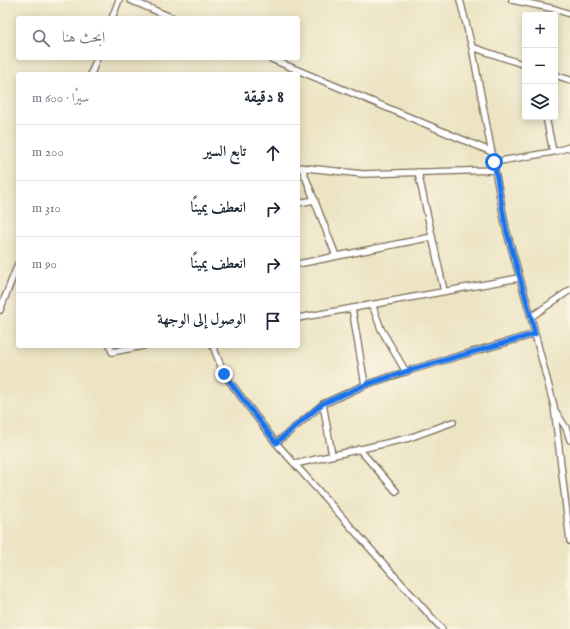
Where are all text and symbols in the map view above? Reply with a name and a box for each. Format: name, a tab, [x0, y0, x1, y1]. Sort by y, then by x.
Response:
map controls	[522, 12, 558, 120]
button: +	[522, 12, 558, 48]
search box	[16, 16, 300, 60]
icon: search	[30, 27, 52, 49]
text: ابحث هنا	[62, 28, 105, 47]
button: −	[522, 48, 558, 84]
button: layers	[522, 84, 558, 120]
text: 8 دقيقة	[244, 87, 284, 108]
text: سيرًا · 600 m	[32, 90, 89, 107]
text: تابع السير	[204, 142, 246, 161]
icon: ahead	[262, 142, 284, 164]
text: 200 m	[32, 144, 64, 161]
route start	[485, 153, 503, 171]
text: انعطف يمينًا	[190, 198, 246, 217]
icon: right	[262, 198, 284, 220]
text: 310 m	[32, 200, 61, 217]
text: انعطف يمينًا	[190, 254, 246, 273]
icon: right	[262, 254, 284, 276]
text: 90 m	[32, 256, 57, 273]
text: الوصول إلى الوجهة	[157, 310, 246, 329]
icon: arrive	[262, 310, 284, 332]
route end	[215, 365, 233, 383]

